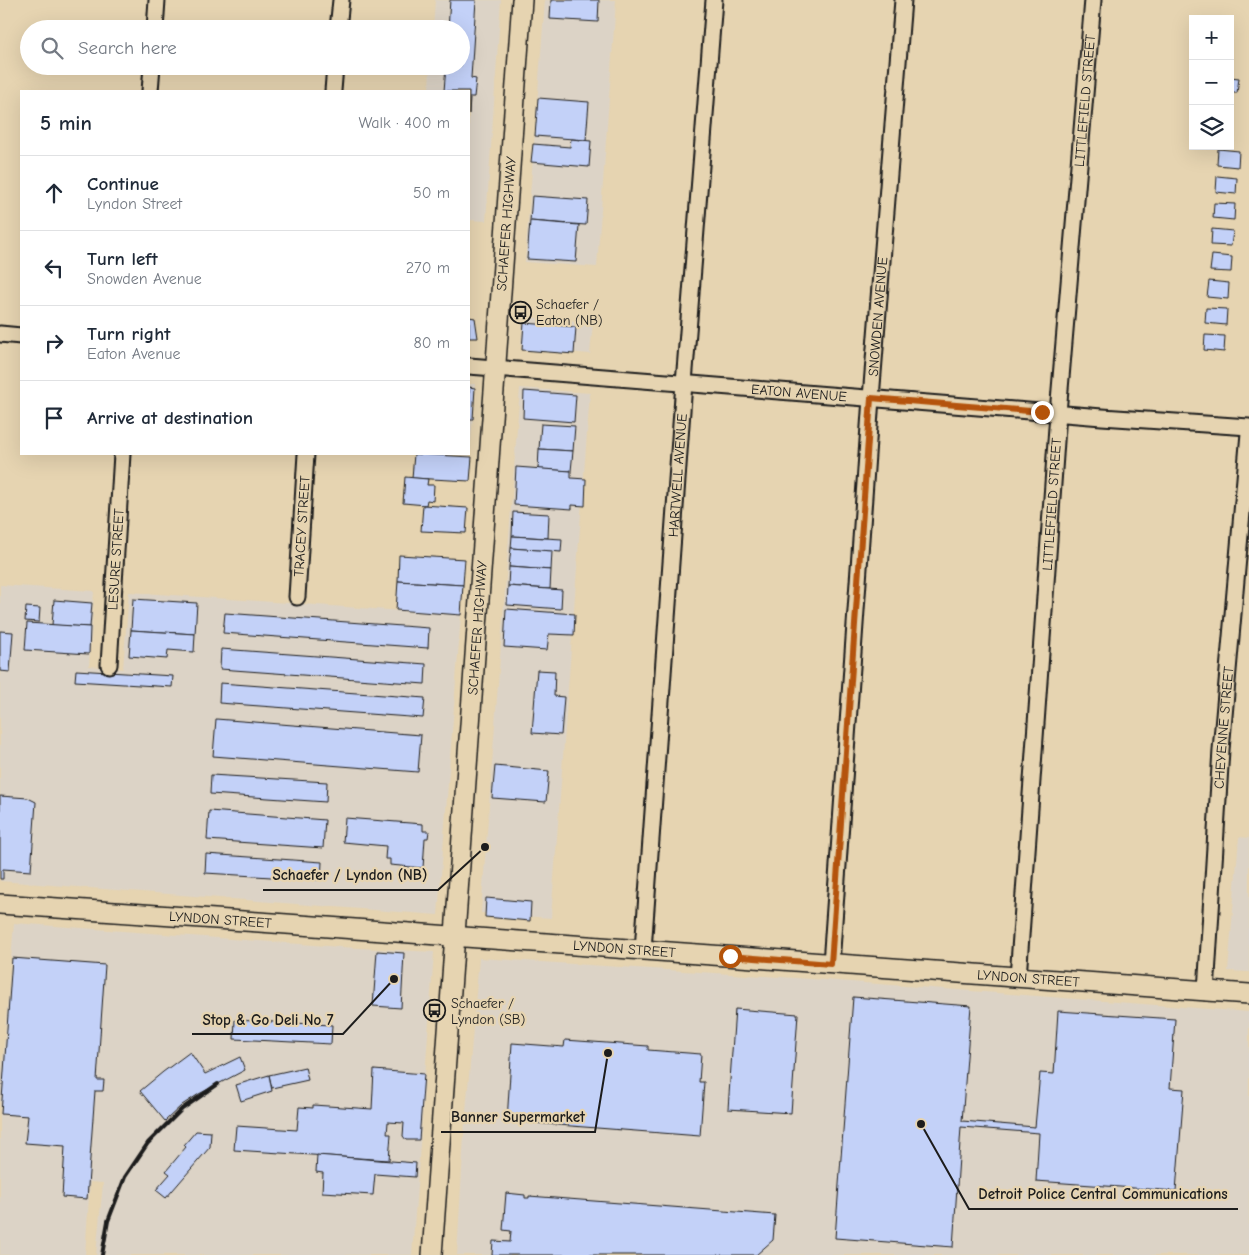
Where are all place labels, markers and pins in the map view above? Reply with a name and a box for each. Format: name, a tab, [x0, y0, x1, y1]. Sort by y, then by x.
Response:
place label: Schaefer / Eaton (NB)	[536, 296, 603, 329]
bus stop icon: Schaefer / Eaton (NB)	[508, 300, 532, 324]
callout: Schaefer / Lyndon (NB)	[263, 860, 438, 890]
place label: Schaefer / Lyndon (SB)	[451, 995, 525, 1028]
bus stop icon: Schaefer / Lyndon (SB)	[423, 999, 447, 1023]
callout: Stop & Go Deli No 7	[192, 1004, 343, 1034]
callout: Banner Supermarket	[441, 1102, 595, 1132]
callout: Detroit Police Central Communications	[969, 1179, 1238, 1209]

